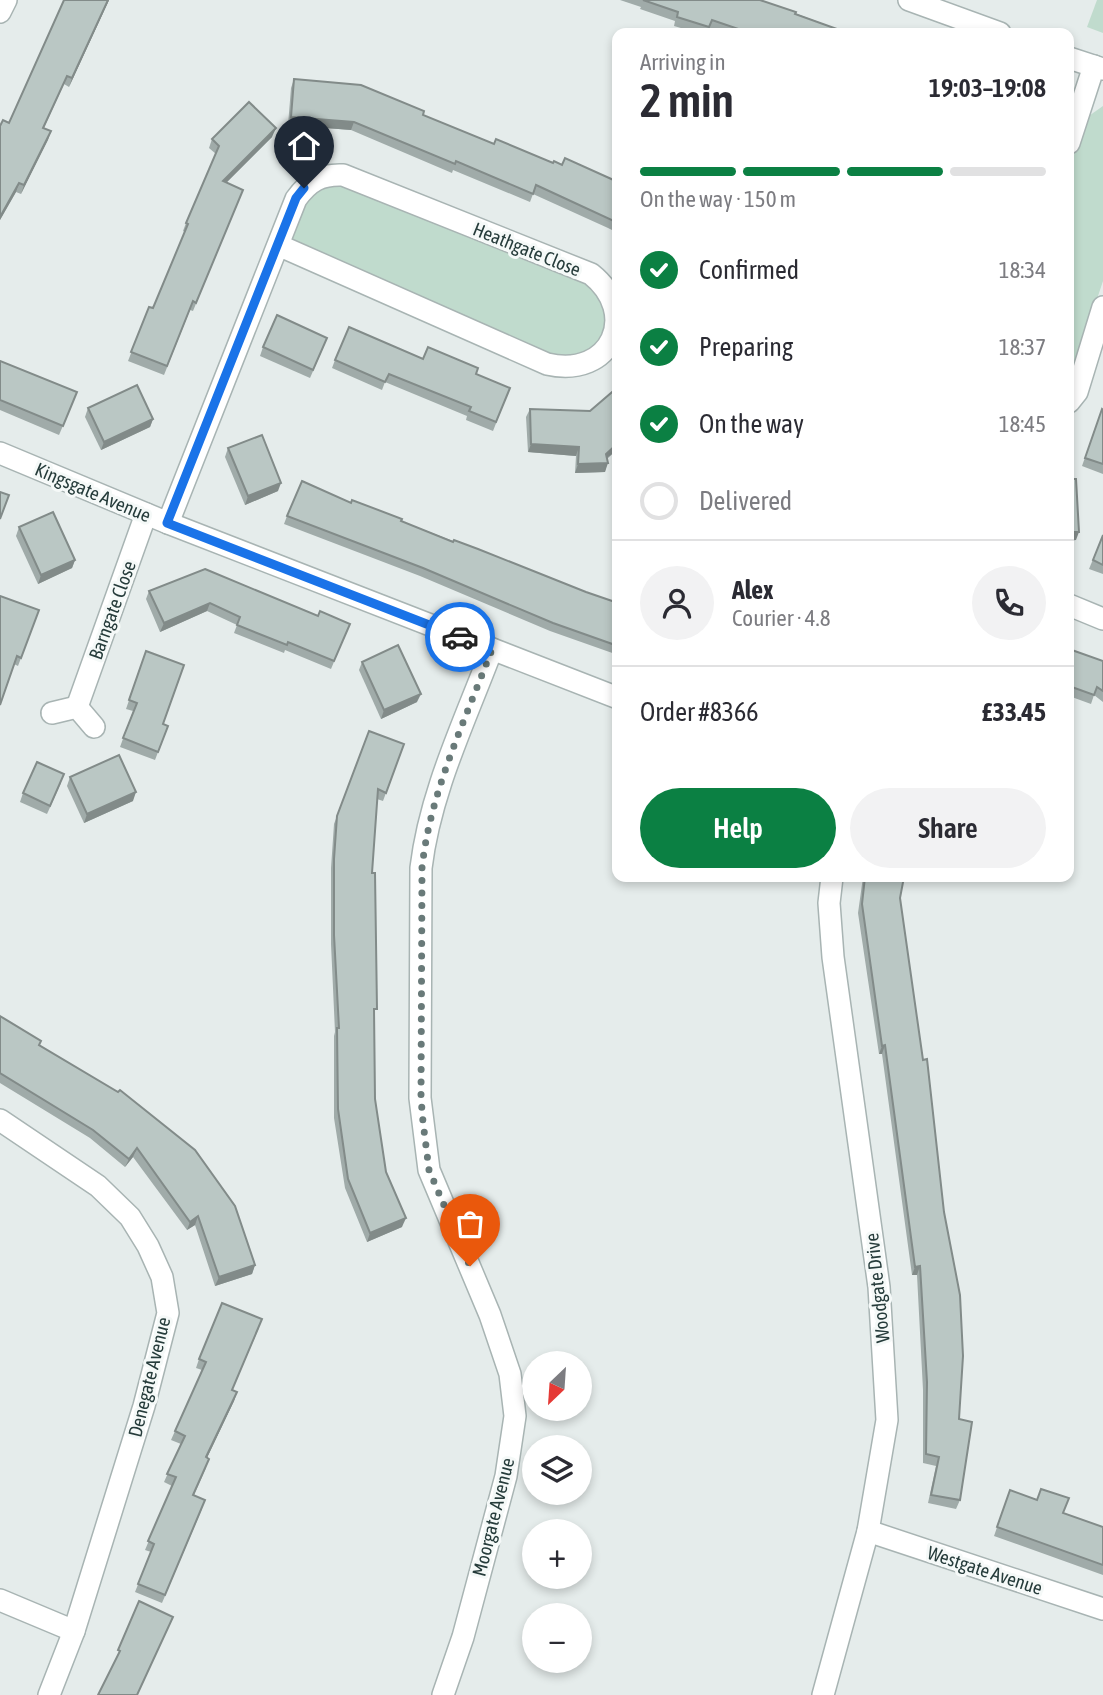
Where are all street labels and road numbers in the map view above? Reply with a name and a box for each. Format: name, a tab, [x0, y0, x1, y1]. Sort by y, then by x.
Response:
street label: Heathgate Close	[470, 217, 584, 281]
street label: Kingsgate Avenue	[32, 458, 154, 526]
street label: Barngate Close	[84, 558, 140, 662]
street label: Woodgate Drive	[860, 1232, 894, 1344]
street label: Denegate Avenue	[123, 1315, 175, 1439]
street label: Moorgate Avenue	[468, 1455, 518, 1579]
street label: Westgate Avenue	[925, 1541, 1045, 1599]

